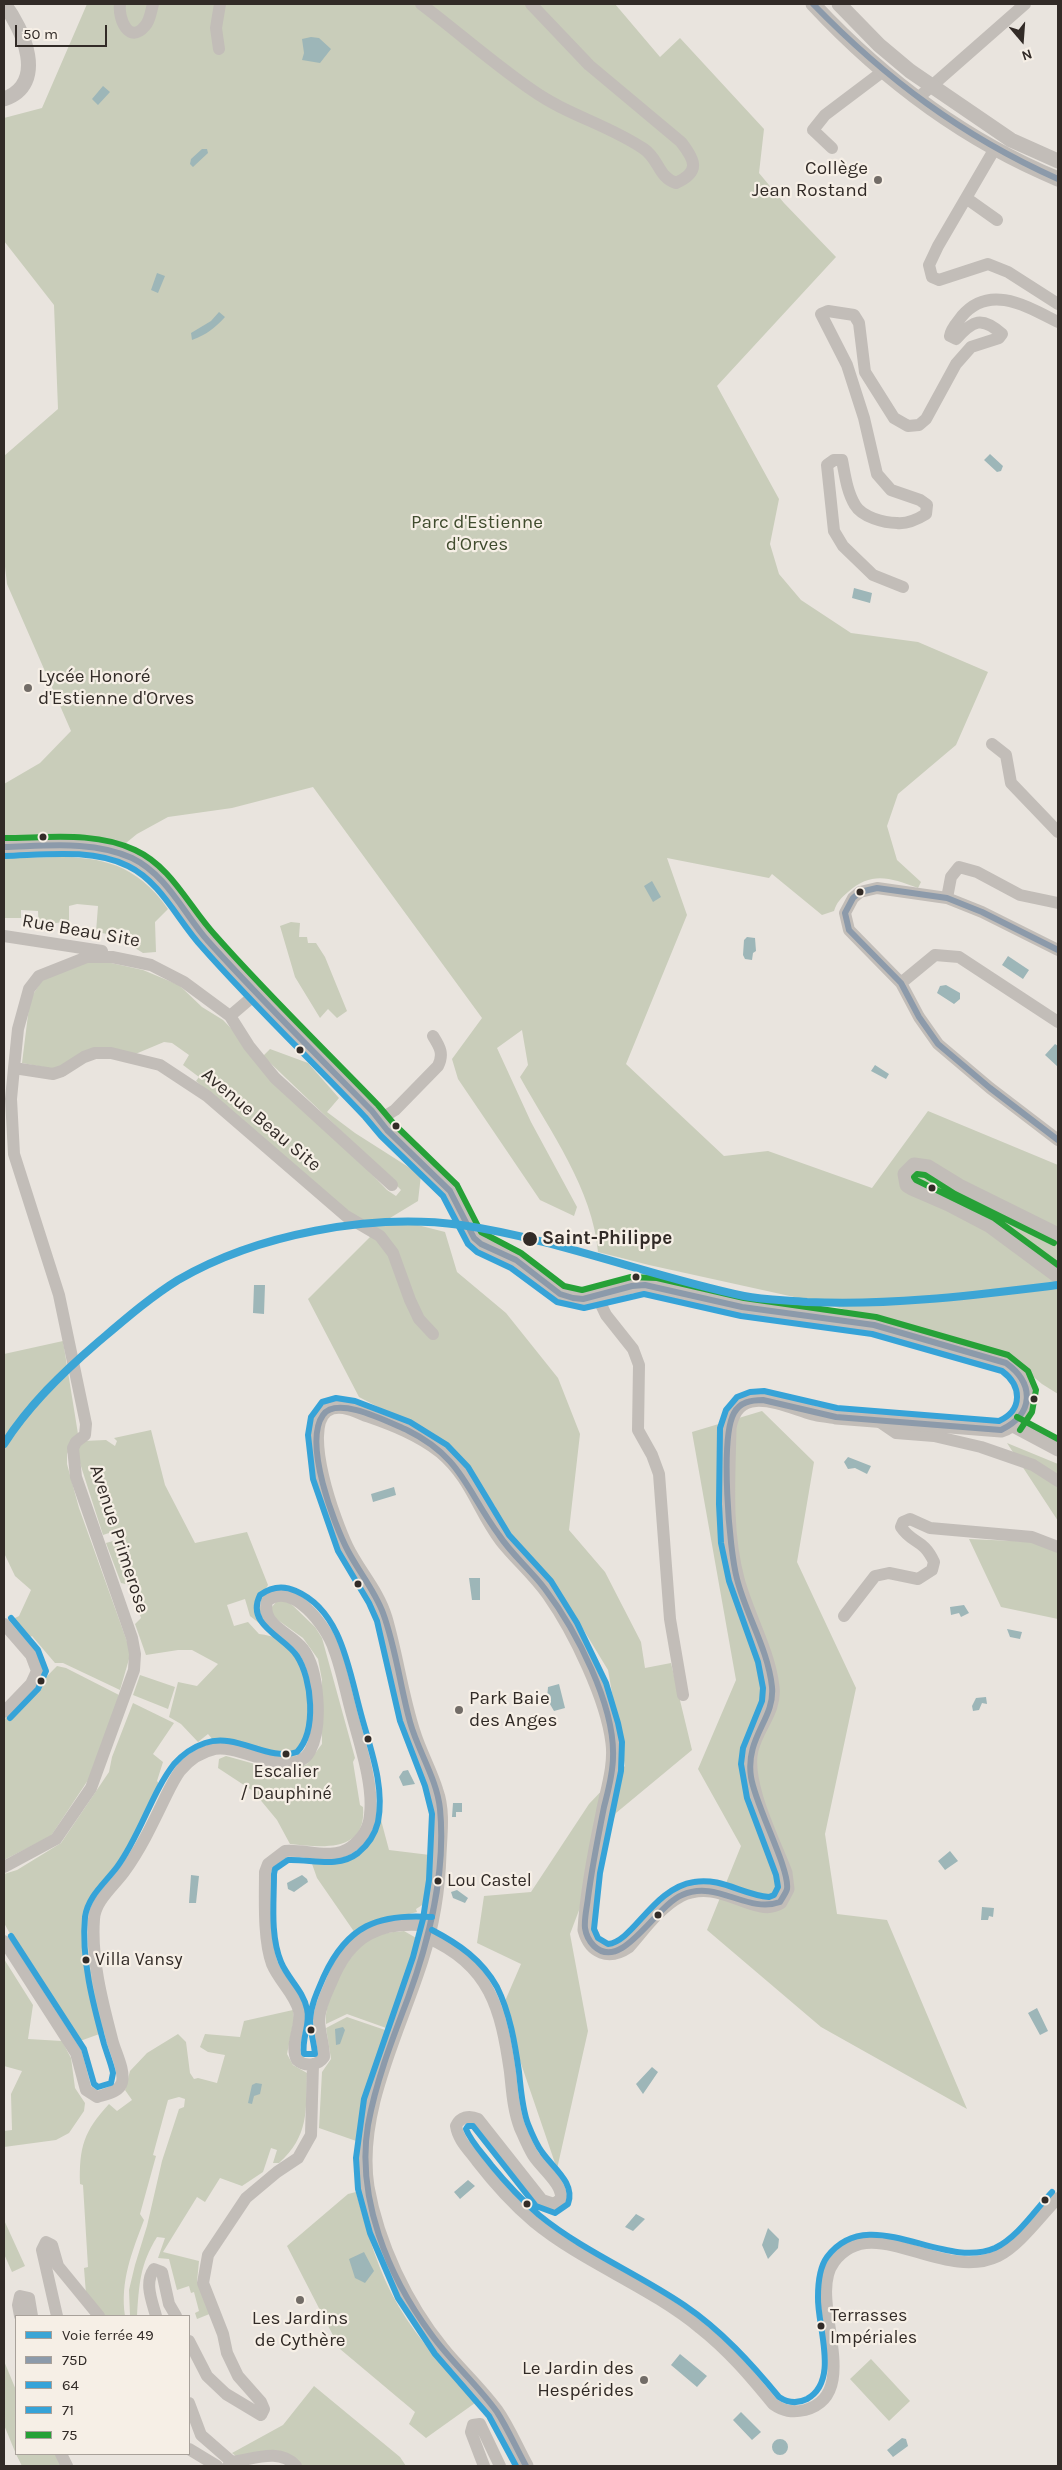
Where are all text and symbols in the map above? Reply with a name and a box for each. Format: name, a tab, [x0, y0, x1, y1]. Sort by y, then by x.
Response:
scale bar	[18, 15, 110, 47]
north arrow	[997, 15, 1047, 65]
text: 50 m	[23, 25, 58, 43]
text: N	[1019, 45, 1034, 64]
place label: Collège Jean Rostand	[752, 158, 868, 202]
marker: Collège Jean Rostand	[872, 174, 884, 186]
park label: Parc d'Estienne d'Orves	[411, 512, 543, 556]
place label: Lycée Honoré d'Estienne d'Orves	[38, 666, 195, 710]
marker: Lycée Honoré d'Estienne d'Orves	[22, 682, 34, 694]
unlabelled marker	[38, 832, 48, 842]
unlabelled marker	[855, 887, 865, 897]
street label: Rue Beau Site	[20, 909, 142, 953]
unlabelled marker	[295, 1045, 305, 1055]
street label: Avenue Beau Site	[197, 1063, 325, 1177]
unlabelled marker	[391, 1121, 401, 1131]
unlabelled marker	[927, 1183, 937, 1193]
place label: Saint-Philippe	[542, 1228, 672, 1250]
marker: Saint-Philippe	[521, 1230, 539, 1248]
unlabelled marker	[631, 1272, 641, 1282]
unlabelled marker	[1029, 1394, 1039, 1404]
street label: Avenue Primerose	[84, 1462, 154, 1616]
unlabelled marker	[353, 1579, 363, 1589]
unlabelled marker	[36, 1676, 46, 1686]
place label: Park Baie des Anges	[469, 1688, 557, 1732]
marker: Park Baie des Anges	[453, 1704, 465, 1716]
unlabelled marker	[363, 1734, 373, 1744]
marker: Escalier / Dauphiné	[281, 1749, 291, 1759]
place label: Escalier / Dauphiné	[240, 1761, 332, 1804]
place label: Lou Castel	[447, 1870, 532, 1892]
marker: Lou Castel	[433, 1876, 443, 1886]
unlabelled marker	[653, 1910, 663, 1920]
place label: Villa Vansy	[95, 1949, 183, 1971]
marker: Villa Vansy	[81, 1955, 91, 1965]
unlabelled marker	[306, 2025, 316, 2035]
unlabelled marker	[1040, 2195, 1050, 2205]
unlabelled marker	[522, 2199, 532, 2209]
marker: Les Jardins de Cythère	[294, 2294, 306, 2306]
place label: Terrasses Impériales	[830, 2305, 917, 2348]
place label: Les Jardins de Cythère	[252, 2308, 348, 2352]
legend	[15, 2315, 190, 2455]
marker: Terrasses Impériales	[816, 2321, 826, 2331]
text: Voie ferrée 49	[62, 2326, 154, 2344]
text: 75D	[62, 2351, 87, 2369]
place label: Le Jardin des Hespérides	[522, 2358, 634, 2402]
marker: Le Jardin des Hespérides	[638, 2374, 650, 2386]
text: 64	[62, 2376, 79, 2394]
text: 71	[62, 2401, 74, 2419]
text: 75	[62, 2426, 78, 2444]

